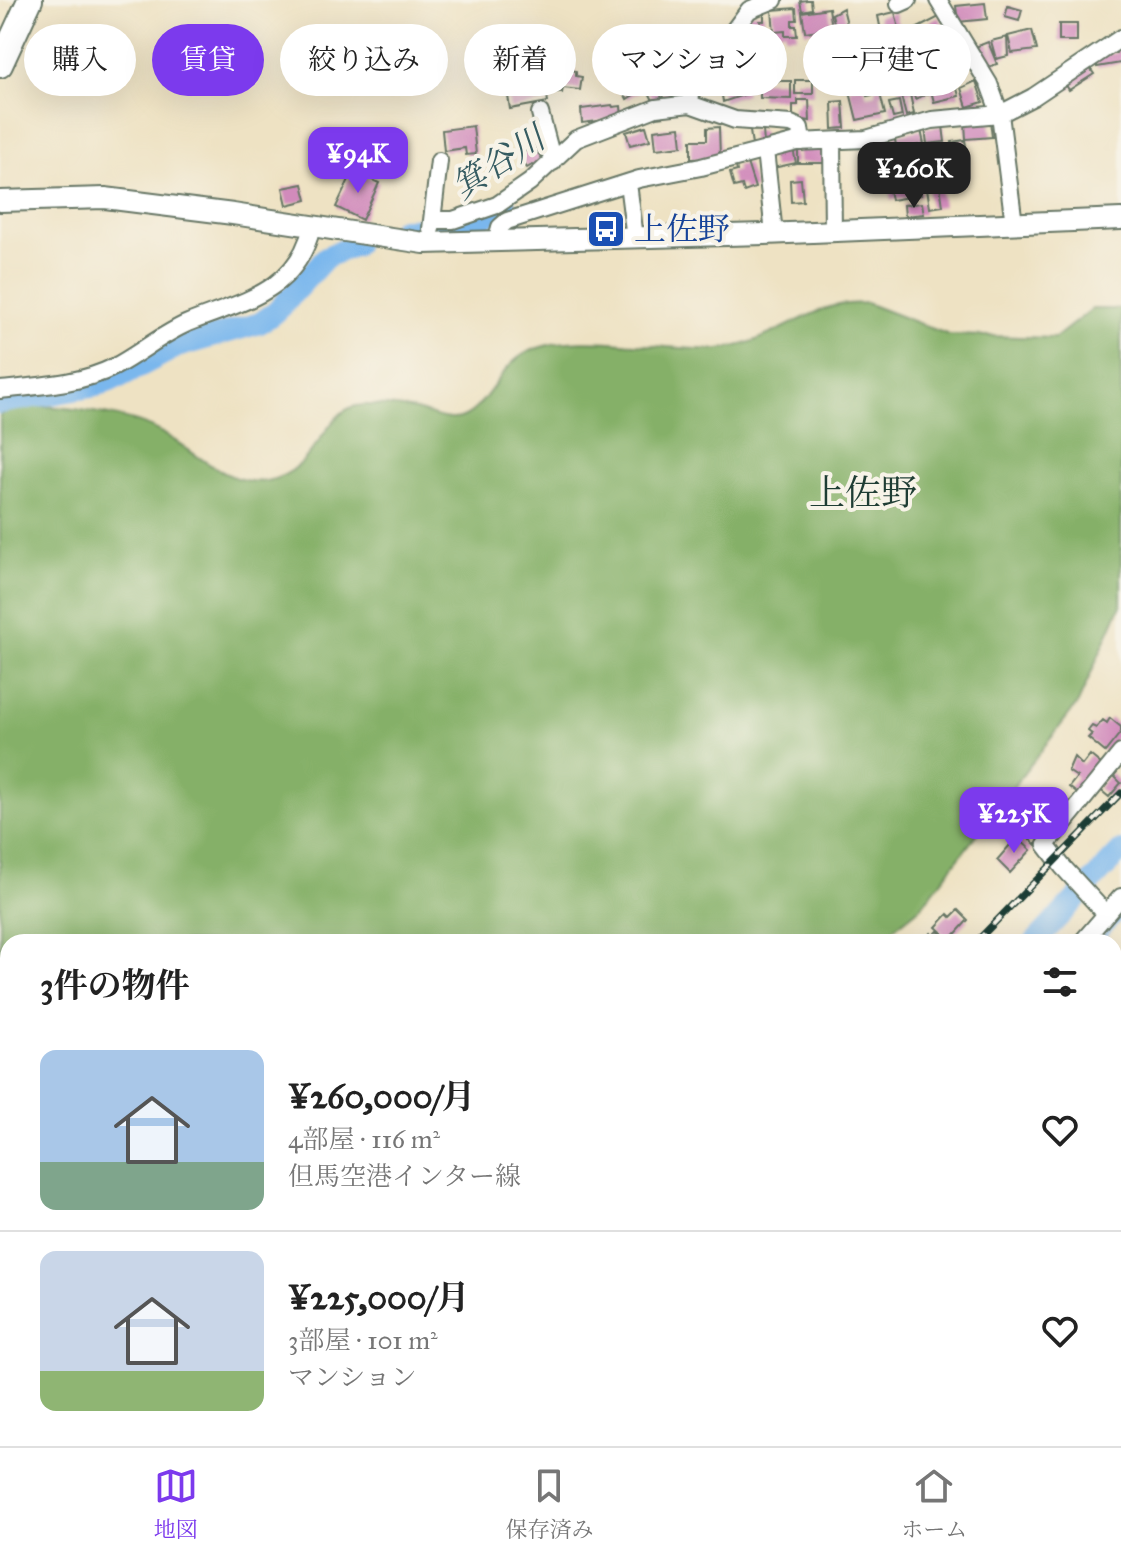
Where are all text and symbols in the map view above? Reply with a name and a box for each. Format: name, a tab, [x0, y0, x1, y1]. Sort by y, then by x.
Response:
chip: 購入	[24, 24, 136, 96]
chip: 賃貸	[152, 24, 264, 96]
chip: 絞り込み	[280, 24, 448, 96]
chip: 新着	[464, 24, 576, 96]
chip: マンション	[592, 24, 787, 96]
chip: 一戸建て	[803, 24, 971, 96]
water label: 箕谷川	[444, 115, 556, 207]
pin: ¥94K	[311, 127, 405, 195]
text: ¥94K	[326, 137, 390, 169]
pin: ¥260K	[858, 142, 970, 210]
text: ¥260K	[876, 152, 952, 184]
bus stop icon: 上佐野	[585, 208, 627, 250]
place label: 上佐野	[634, 210, 730, 249]
district label: 上佐野	[809, 471, 917, 515]
pin: ¥225K	[958, 787, 1070, 855]
text: ¥225K	[978, 797, 1050, 829]
icon: filters	[1038, 960, 1082, 1004]
text: 3件の物件	[40, 965, 190, 1006]
text: ¥260,000/月	[288, 1076, 476, 1117]
icon: home	[104, 1082, 200, 1178]
icon: heart	[1038, 1108, 1082, 1152]
text: 4部屋 · 116 m²	[288, 1123, 440, 1155]
text: 但馬空港インター線	[288, 1160, 521, 1192]
text: ¥225,000/月	[288, 1277, 470, 1318]
icon: home	[104, 1283, 200, 1379]
icon: heart	[1038, 1309, 1082, 1353]
text: 3部屋 · 101 m²	[288, 1324, 438, 1356]
text: マンション	[288, 1361, 417, 1393]
tab: 地図	[154, 1464, 198, 1543]
tab: 保存済み	[505, 1464, 593, 1543]
tab: ホーム	[901, 1464, 967, 1543]

